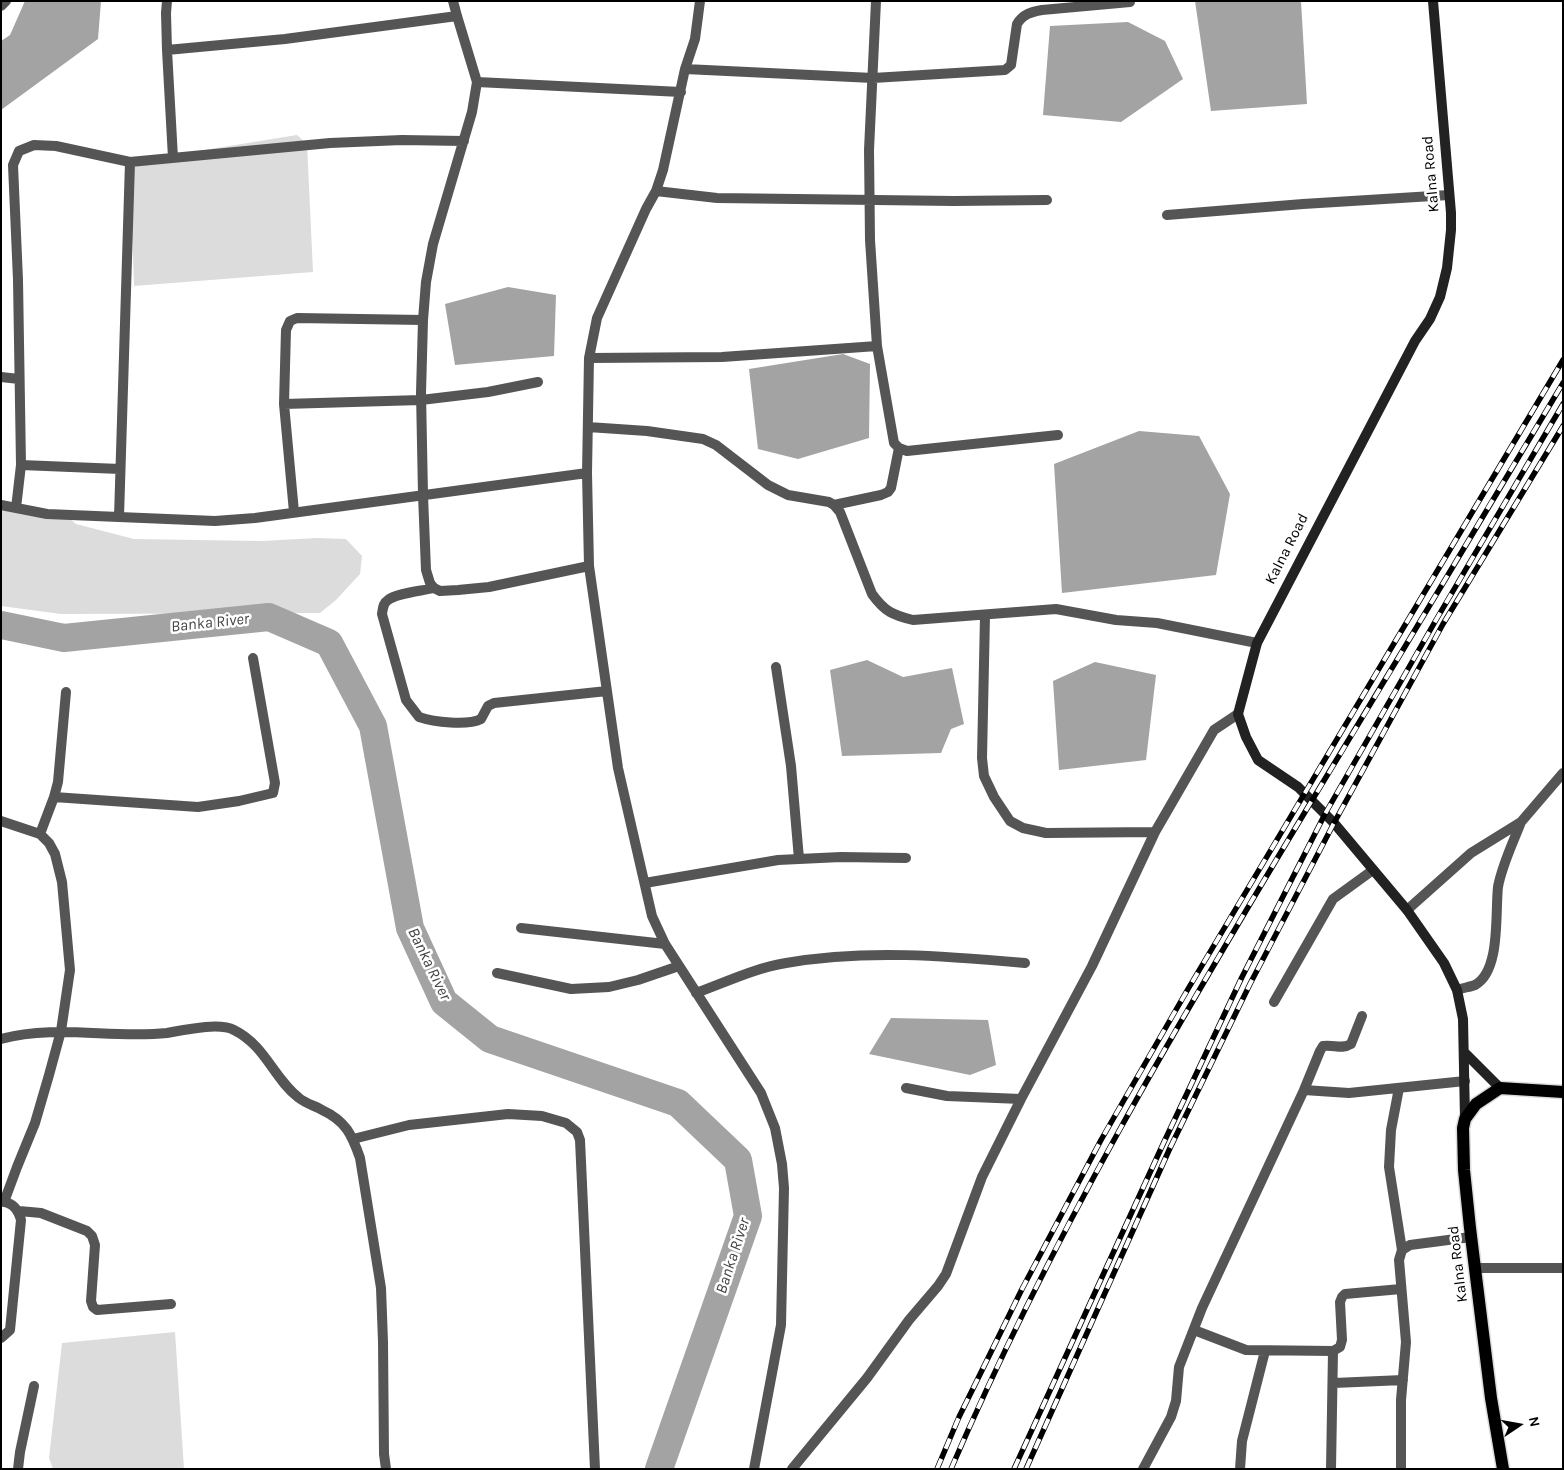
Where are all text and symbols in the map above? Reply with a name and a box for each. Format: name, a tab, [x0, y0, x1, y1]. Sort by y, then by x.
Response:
street label: Kalna Road	[1419, 135, 1443, 213]
street label: Kalna Road	[1262, 511, 1312, 587]
water label: Banka River	[170, 609, 250, 637]
water label: Banka River	[403, 924, 455, 1004]
water label: Banka River	[712, 1216, 754, 1296]
street label: Kalna Road	[1444, 1225, 1472, 1303]
north arrow	[1494, 1400, 1544, 1450]
text: N	[1525, 1415, 1544, 1428]

